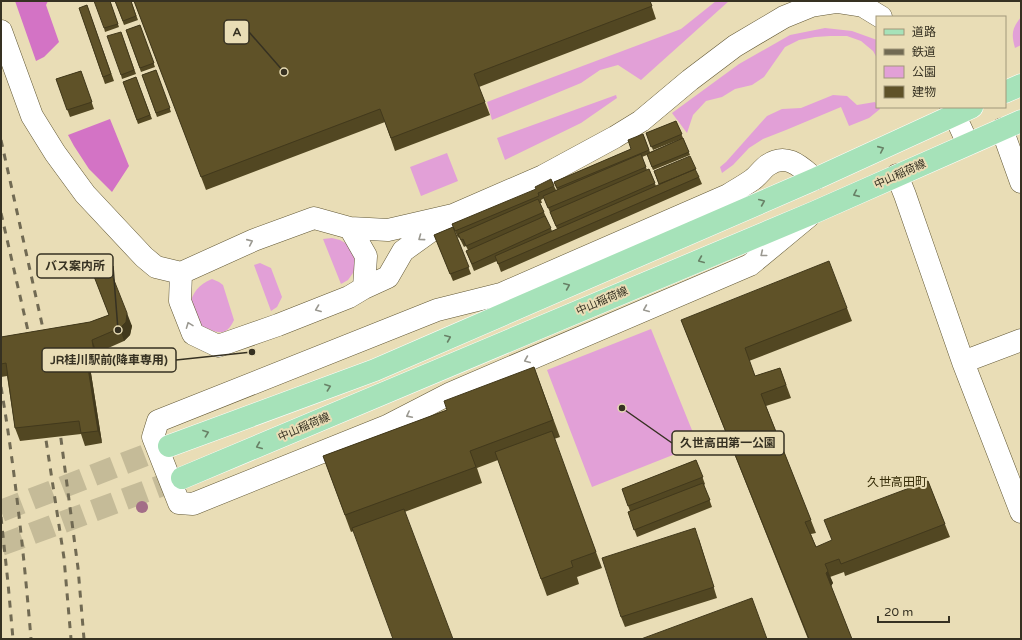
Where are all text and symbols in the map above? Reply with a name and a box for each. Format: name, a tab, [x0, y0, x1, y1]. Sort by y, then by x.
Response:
legend	[876, 16, 1006, 108]
callout: A	[224, 20, 249, 44]
text: A	[233, 25, 242, 39]
text: 道路	[912, 25, 936, 39]
text: 鉄道	[912, 45, 936, 59]
text: 公園	[912, 65, 936, 79]
text: 建物	[912, 85, 936, 99]
one-way arrow	[876, 146, 884, 154]
street label: 中山稲荷線	[872, 157, 928, 191]
one-way arrow	[852, 189, 860, 197]
one-way arrow	[758, 198, 765, 206]
one-way arrow	[418, 233, 425, 240]
one-way arrow	[246, 238, 253, 246]
one-way arrow	[761, 249, 768, 256]
callout: バス案内所	[37, 254, 113, 278]
one-way arrow	[698, 255, 706, 263]
text: バス案内所	[45, 259, 105, 273]
one-way arrow	[563, 283, 570, 291]
street label: 中山稲荷線	[574, 284, 630, 318]
one-way arrow	[643, 304, 651, 312]
one-way arrow	[315, 305, 322, 313]
one-way arrow	[186, 322, 194, 329]
one-way arrow	[443, 335, 451, 343]
callout: JR桂川駅前(降車専用)	[42, 348, 176, 372]
text: JR桂川駅前(降車専用)	[49, 353, 168, 367]
one-way arrow	[523, 355, 531, 363]
one-way arrow	[324, 384, 331, 392]
street label: 中山稲荷線	[276, 410, 332, 444]
one-way arrow	[406, 410, 413, 417]
one-way arrow	[202, 429, 209, 437]
callout: 久世高田第一公園	[672, 431, 784, 455]
text: 久世高田第一公園	[680, 436, 776, 450]
one-way arrow	[255, 441, 263, 449]
district label: 久世高田町	[867, 475, 927, 489]
scale bar	[878, 598, 949, 624]
text: 20 m	[884, 605, 913, 619]

